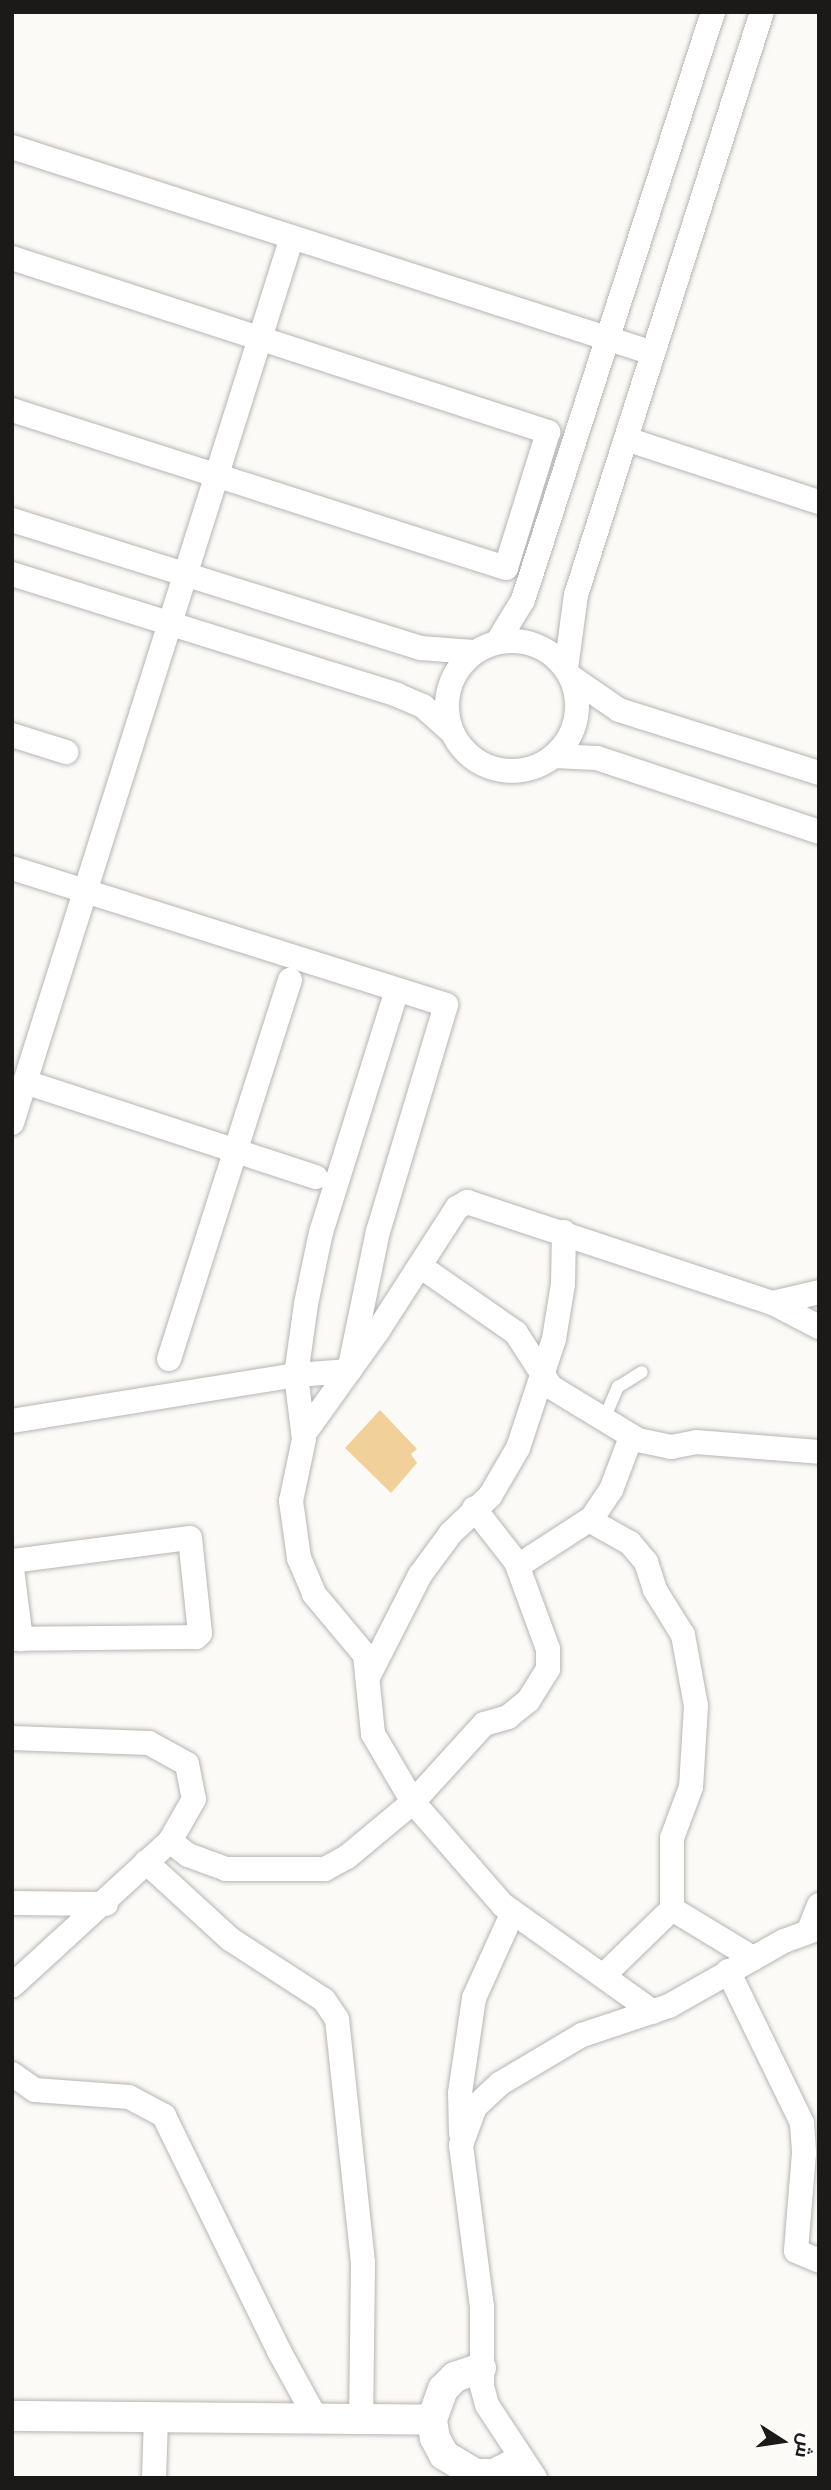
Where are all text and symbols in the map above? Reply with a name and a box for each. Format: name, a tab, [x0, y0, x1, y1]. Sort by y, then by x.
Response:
north arrow	[747, 2406, 817, 2476]
text: ش	[786, 2431, 820, 2460]

